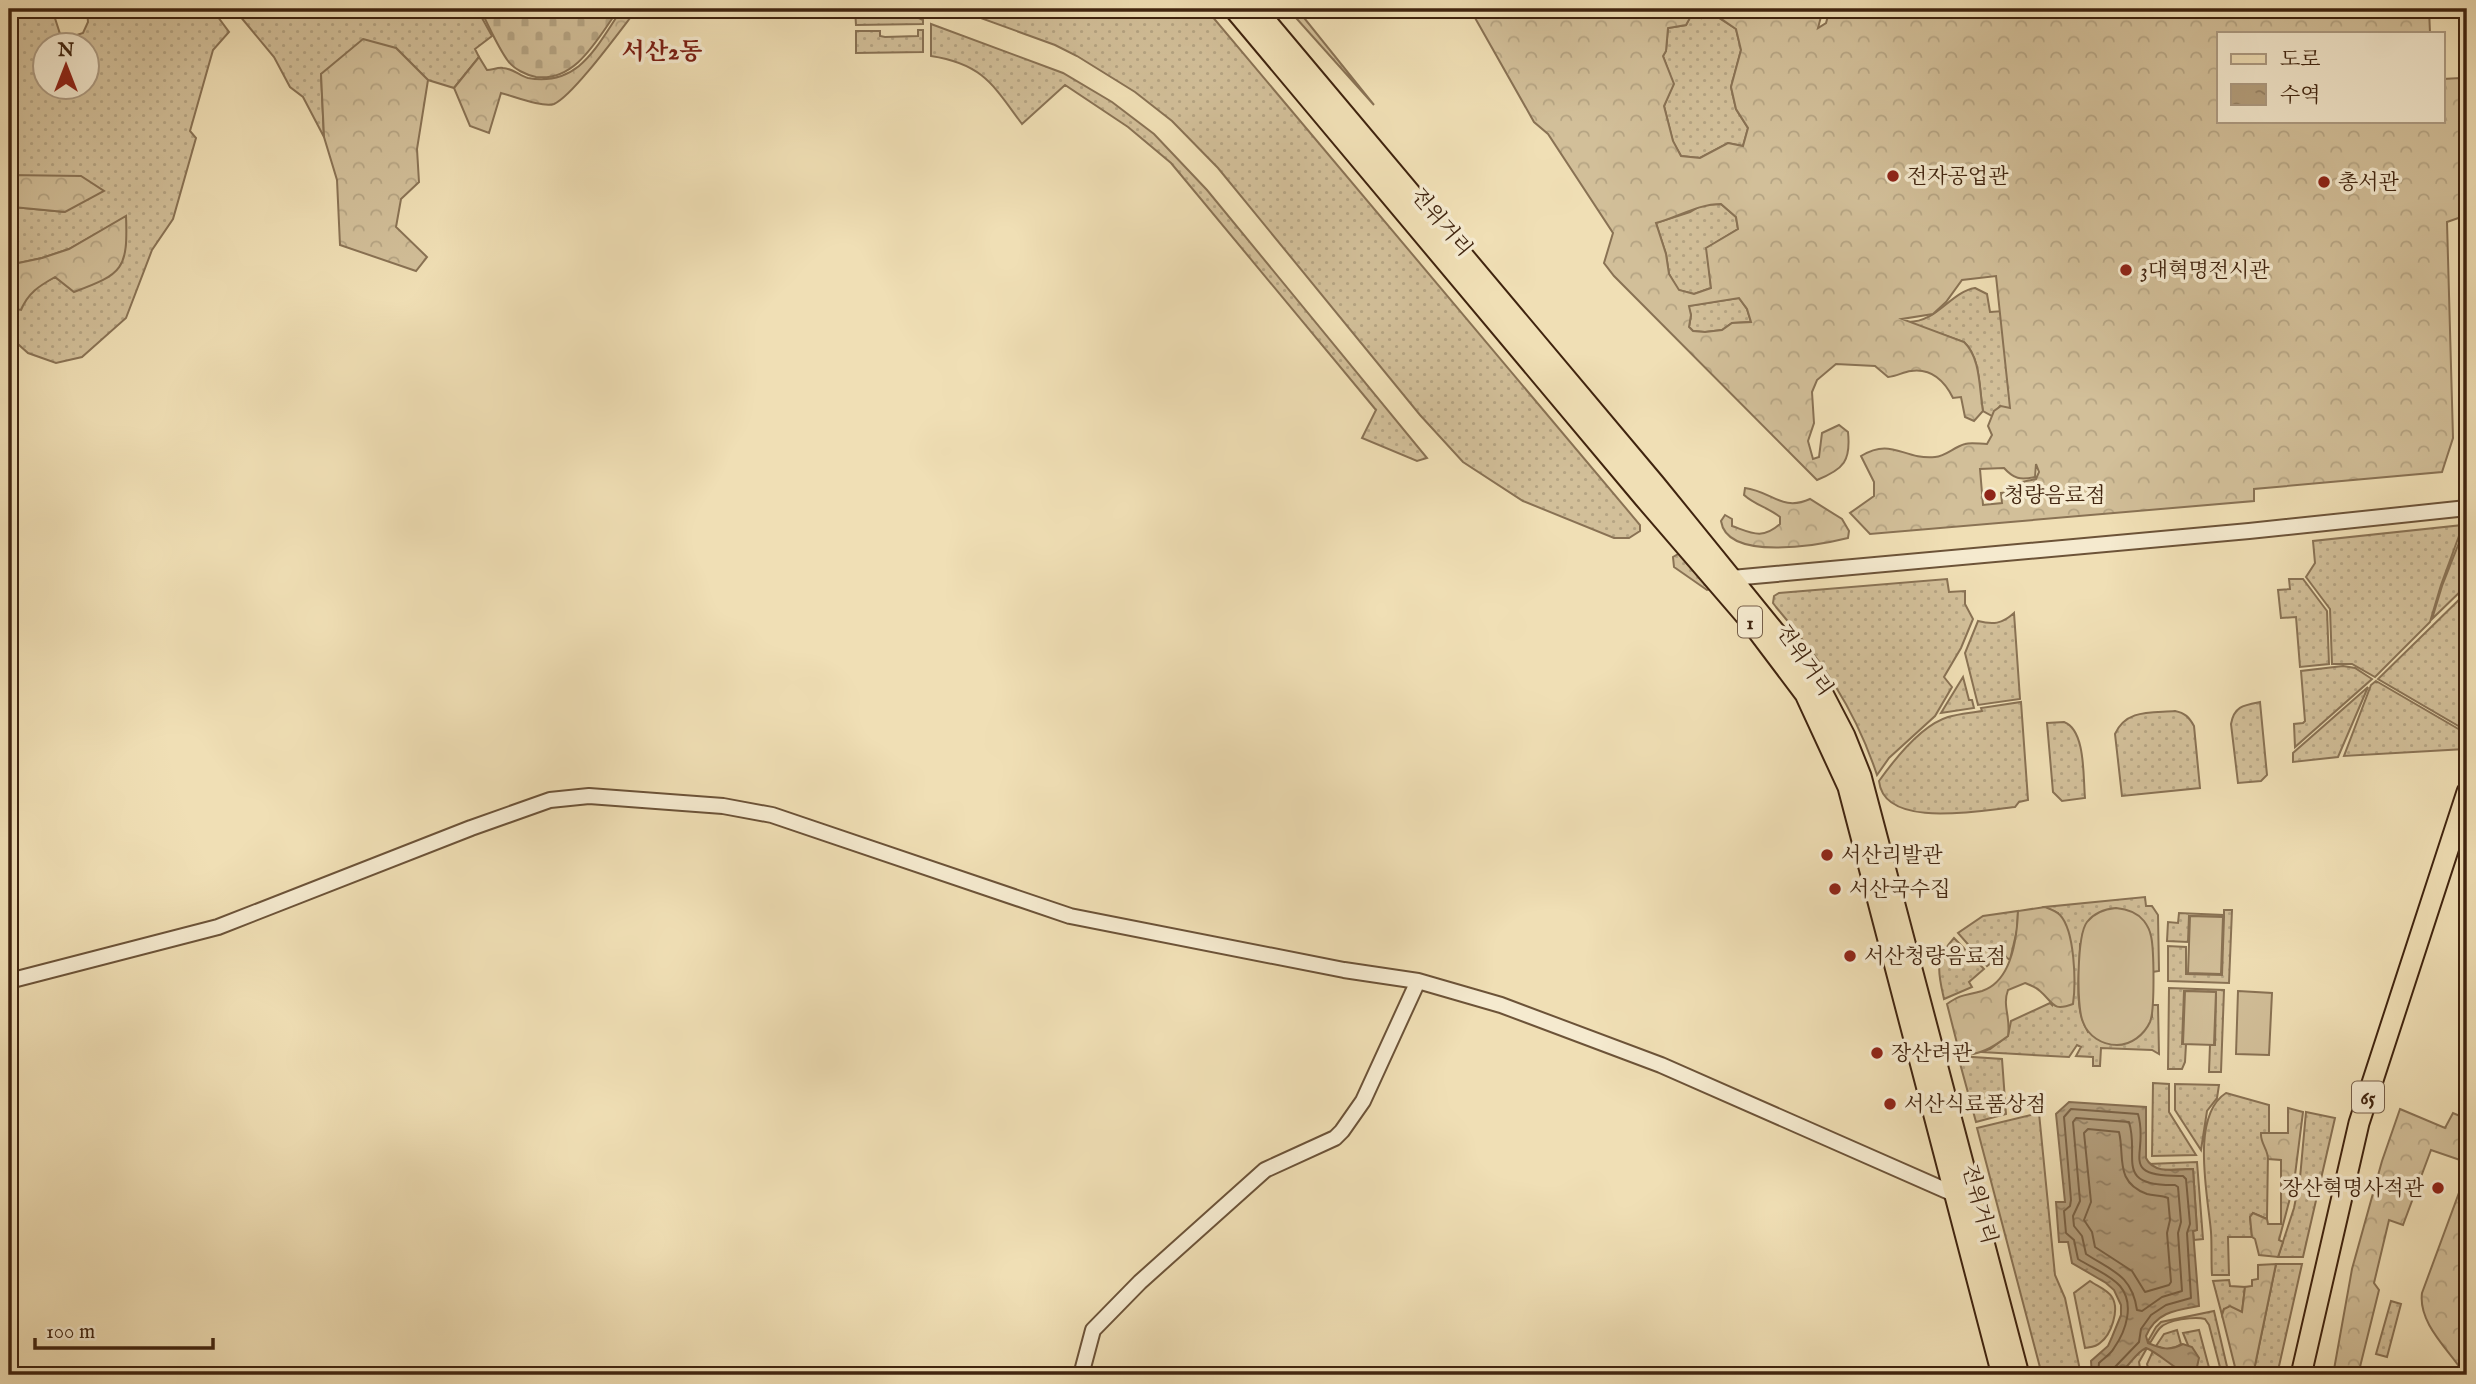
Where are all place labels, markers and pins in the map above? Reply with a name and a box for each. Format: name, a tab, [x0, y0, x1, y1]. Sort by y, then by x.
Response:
place label: 전자공업관	[1907, 164, 2009, 191]
marker: 전자공업관	[1885, 168, 1901, 184]
place label: 총서관	[2338, 170, 2400, 197]
marker: 총서관	[2316, 174, 2332, 190]
place label: 3대혁명전시관	[2140, 258, 2270, 285]
marker: 3대혁명전시관	[2118, 262, 2134, 278]
place label: 청량음료점	[2004, 483, 2105, 510]
marker: 청량음료점	[1982, 487, 1998, 503]
place label: 서산리발관	[1841, 843, 1943, 870]
marker: 서산리발관	[1819, 847, 1835, 863]
place label: 서산국수집	[1849, 877, 1950, 904]
marker: 서산국수집	[1827, 881, 1843, 897]
place label: 서산청량음료점	[1864, 944, 2006, 971]
marker: 서산청량음료점	[1842, 948, 1858, 964]
place label: 장산려관	[1891, 1041, 1973, 1068]
marker: 장산려관	[1869, 1045, 1885, 1061]
place label: 서산식료품상점	[1904, 1092, 2046, 1119]
marker: 서산식료품상점	[1882, 1096, 1898, 1112]
place label: 장산혁명사적관	[2282, 1176, 2425, 1203]
marker: 장산혁명사적관	[2430, 1180, 2446, 1196]

